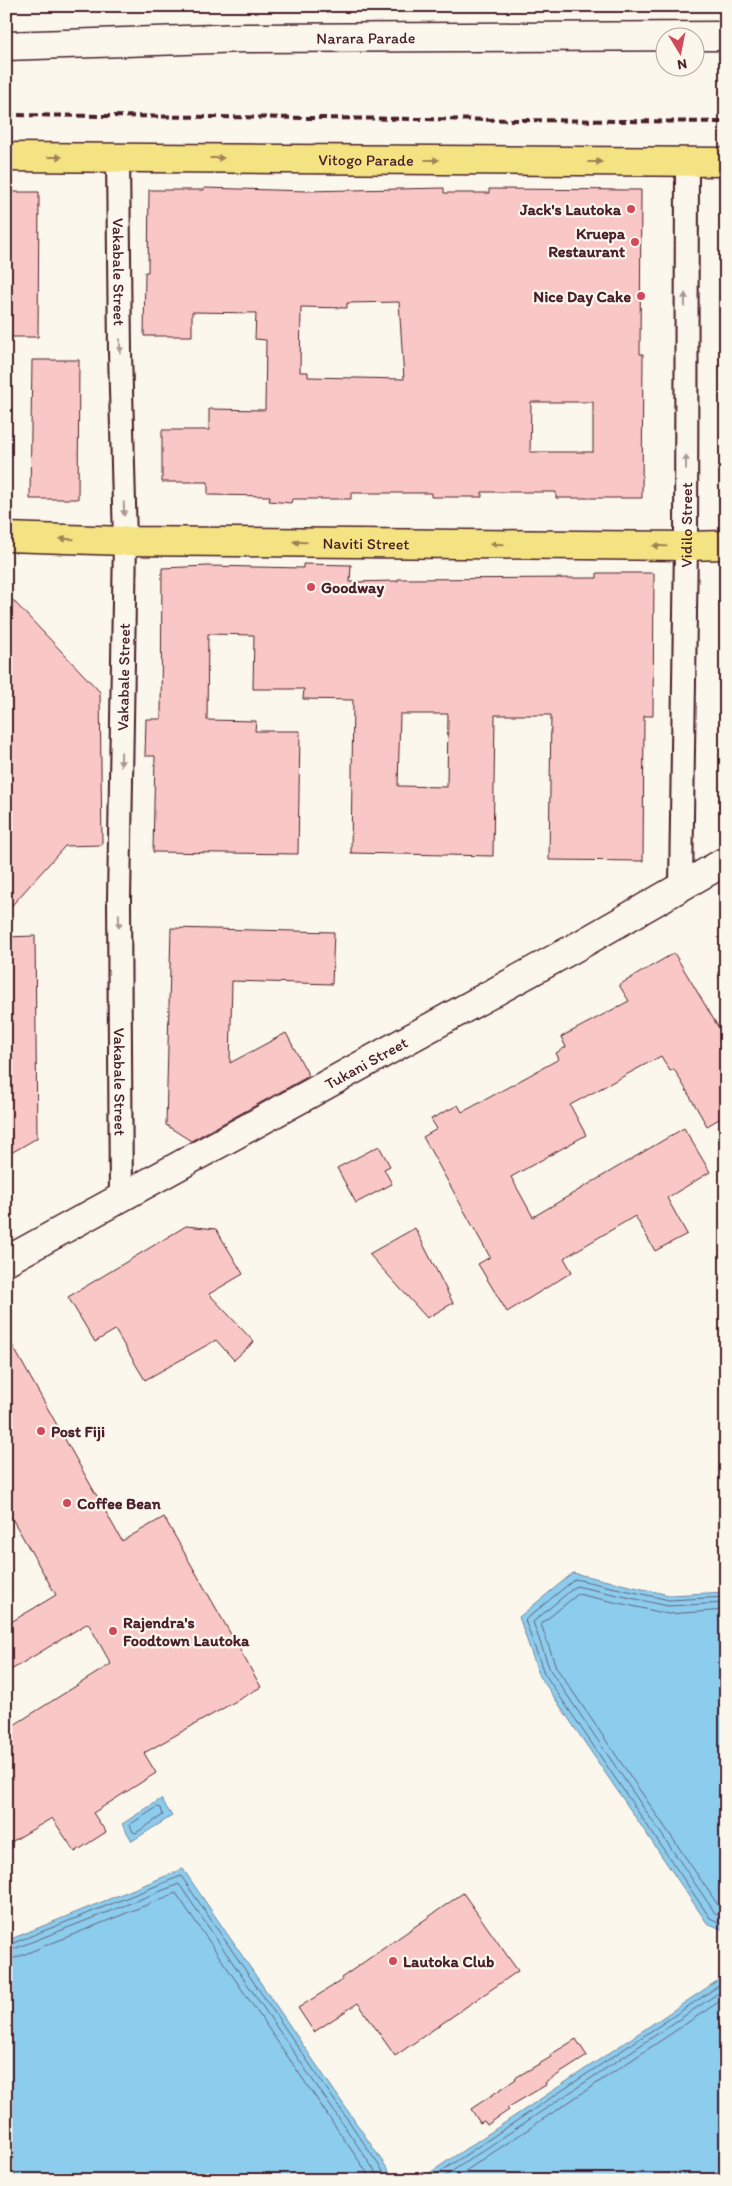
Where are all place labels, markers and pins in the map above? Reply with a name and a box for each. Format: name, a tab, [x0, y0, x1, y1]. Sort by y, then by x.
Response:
place label: Jack's Lautoka	[519, 200, 622, 219]
marker: Jack's Lautoka	[625, 203, 637, 215]
place label: Kruepa Restaurant	[548, 224, 626, 261]
marker: Kruepa Restaurant	[629, 236, 641, 248]
place label: Nice Day Cake	[533, 287, 631, 307]
marker: Nice Day Cake	[635, 290, 647, 302]
place label: Goodway	[321, 578, 384, 598]
marker: Goodway	[305, 581, 317, 593]
place label: Post Fiji	[51, 1422, 105, 1442]
marker: Post Fiji	[35, 1425, 47, 1437]
place label: Coffee Bean	[77, 1494, 162, 1513]
marker: Coffee Bean	[61, 1497, 73, 1509]
place label: Rajendra's Foodtown Lautoka	[123, 1613, 250, 1650]
marker: Rajendra's Foodtown Lautoka	[107, 1625, 119, 1637]
place label: Lautoka Club	[403, 1952, 494, 1971]
marker: Lautoka Club	[387, 1955, 399, 1967]

